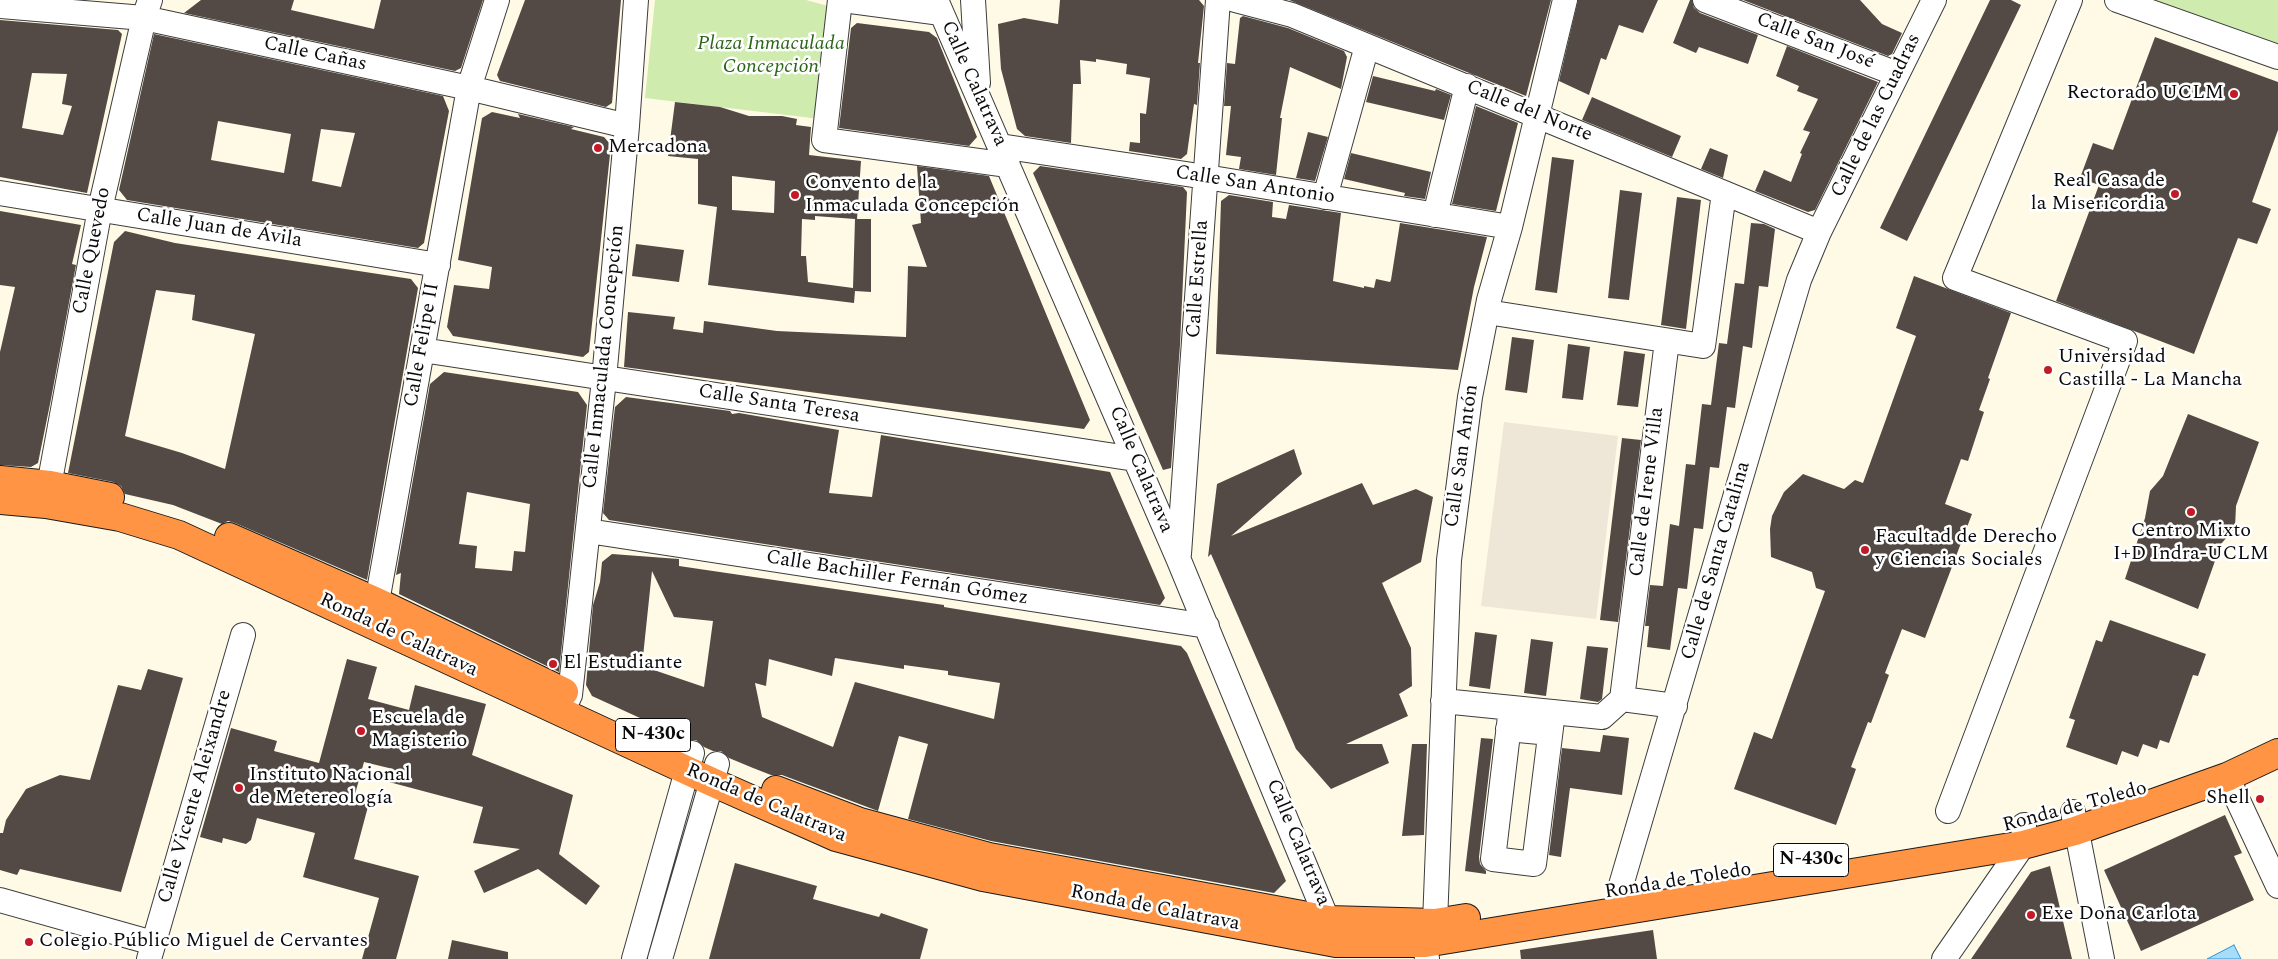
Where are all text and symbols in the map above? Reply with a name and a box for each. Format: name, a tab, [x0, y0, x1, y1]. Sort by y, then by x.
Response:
street label: Calle San José	[1753, 8, 1877, 76]
street label: Calle Calatrava	[935, 17, 1011, 151]
street label: Calle de las Cuadras	[1827, 30, 1927, 202]
street label: Calle Cañas	[261, 32, 369, 78]
park label: Plaza Inmaculada Concepción	[697, 33, 845, 80]
street label: Calle del Norte	[1462, 76, 1596, 148]
place label: Rectorado UCLM	[2066, 82, 2224, 106]
marker: Rectorado UCLM	[2228, 88, 2240, 100]
place label: Mercadona	[608, 136, 707, 160]
marker: Mercadona	[592, 142, 604, 154]
street label: Calle San Antonio	[1174, 162, 1336, 210]
place label: Real Casa de la Misericordia	[2031, 170, 2165, 217]
place label: Convento de la Inmaculada Concepción	[805, 172, 1020, 219]
street label: Calle Quevedo	[69, 185, 117, 317]
marker: Real Casa de la Misericordia	[2169, 188, 2181, 200]
marker: Convento de la Inmaculada Concepción	[789, 189, 801, 201]
street label: Calle Juan de Ávila	[134, 204, 304, 254]
street label: Calle Estrella	[1183, 219, 1215, 339]
street label: Calle Inmaculada Concepción	[579, 224, 631, 490]
street label: Calle Felipe II	[400, 281, 446, 409]
place label: Universidad Castilla - La Mancha	[2058, 346, 2242, 393]
marker: Universidad Castilla - La Mancha	[2042, 364, 2054, 376]
street label: Calle Santa Teresa	[697, 380, 861, 430]
street label: Calle San Antón	[1441, 383, 1485, 529]
street label: Calle Calatrava	[1103, 403, 1177, 537]
street label: Calle de Irene Villa	[1626, 406, 1670, 578]
street label: Calle de Santa Catalina	[1677, 459, 1757, 663]
marker: Centro Mixto I+D Indra-UCLM	[2185, 506, 2197, 518]
place label: Centro Mixto I+D Indra-UCLM	[2113, 520, 2269, 567]
place label: Facultad de Derecho y Ciencias Sociales	[1875, 526, 2057, 573]
marker: Facultad de Derecho y Ciencias Sociales	[1859, 544, 1871, 556]
street label: Calle Bachiller Fernán Gómez	[764, 546, 1030, 612]
street label: Ronda de Calatrava	[315, 589, 481, 683]
place label: El Estudiante	[563, 652, 682, 676]
marker: El Estudiante	[547, 658, 559, 670]
street label: Calle Vicente Aleixandre	[154, 687, 238, 907]
place label: Escuela de Magisterio	[371, 707, 467, 754]
road number: N-430c	[616, 718, 690, 752]
marker: Escuela de Magisterio	[355, 725, 367, 737]
street label: Ronda de Calatrava	[682, 759, 850, 849]
place label: Instituto Nacional de Metereología	[249, 764, 411, 811]
street label: Calle Calatrava	[1260, 776, 1334, 910]
street label: Ronda de Toledo	[2000, 777, 2150, 839]
marker: Instituto Nacional de Metereología	[233, 782, 245, 794]
place label: Shell	[2206, 787, 2250, 811]
marker: Shell	[2254, 793, 2266, 805]
road number: N-430c	[1774, 844, 1848, 876]
street label: Ronda de Toledo	[1603, 859, 1753, 905]
street label: Ronda de Calatrava	[1068, 881, 1242, 937]
place label: Exe Doña Carlota	[2041, 903, 2197, 927]
marker: Exe Doña Carlota	[2025, 909, 2037, 921]
place label: Colegio Público Miguel de Cervantes	[39, 930, 368, 954]
marker: Colegio Público Miguel de Cervantes	[23, 936, 35, 948]

